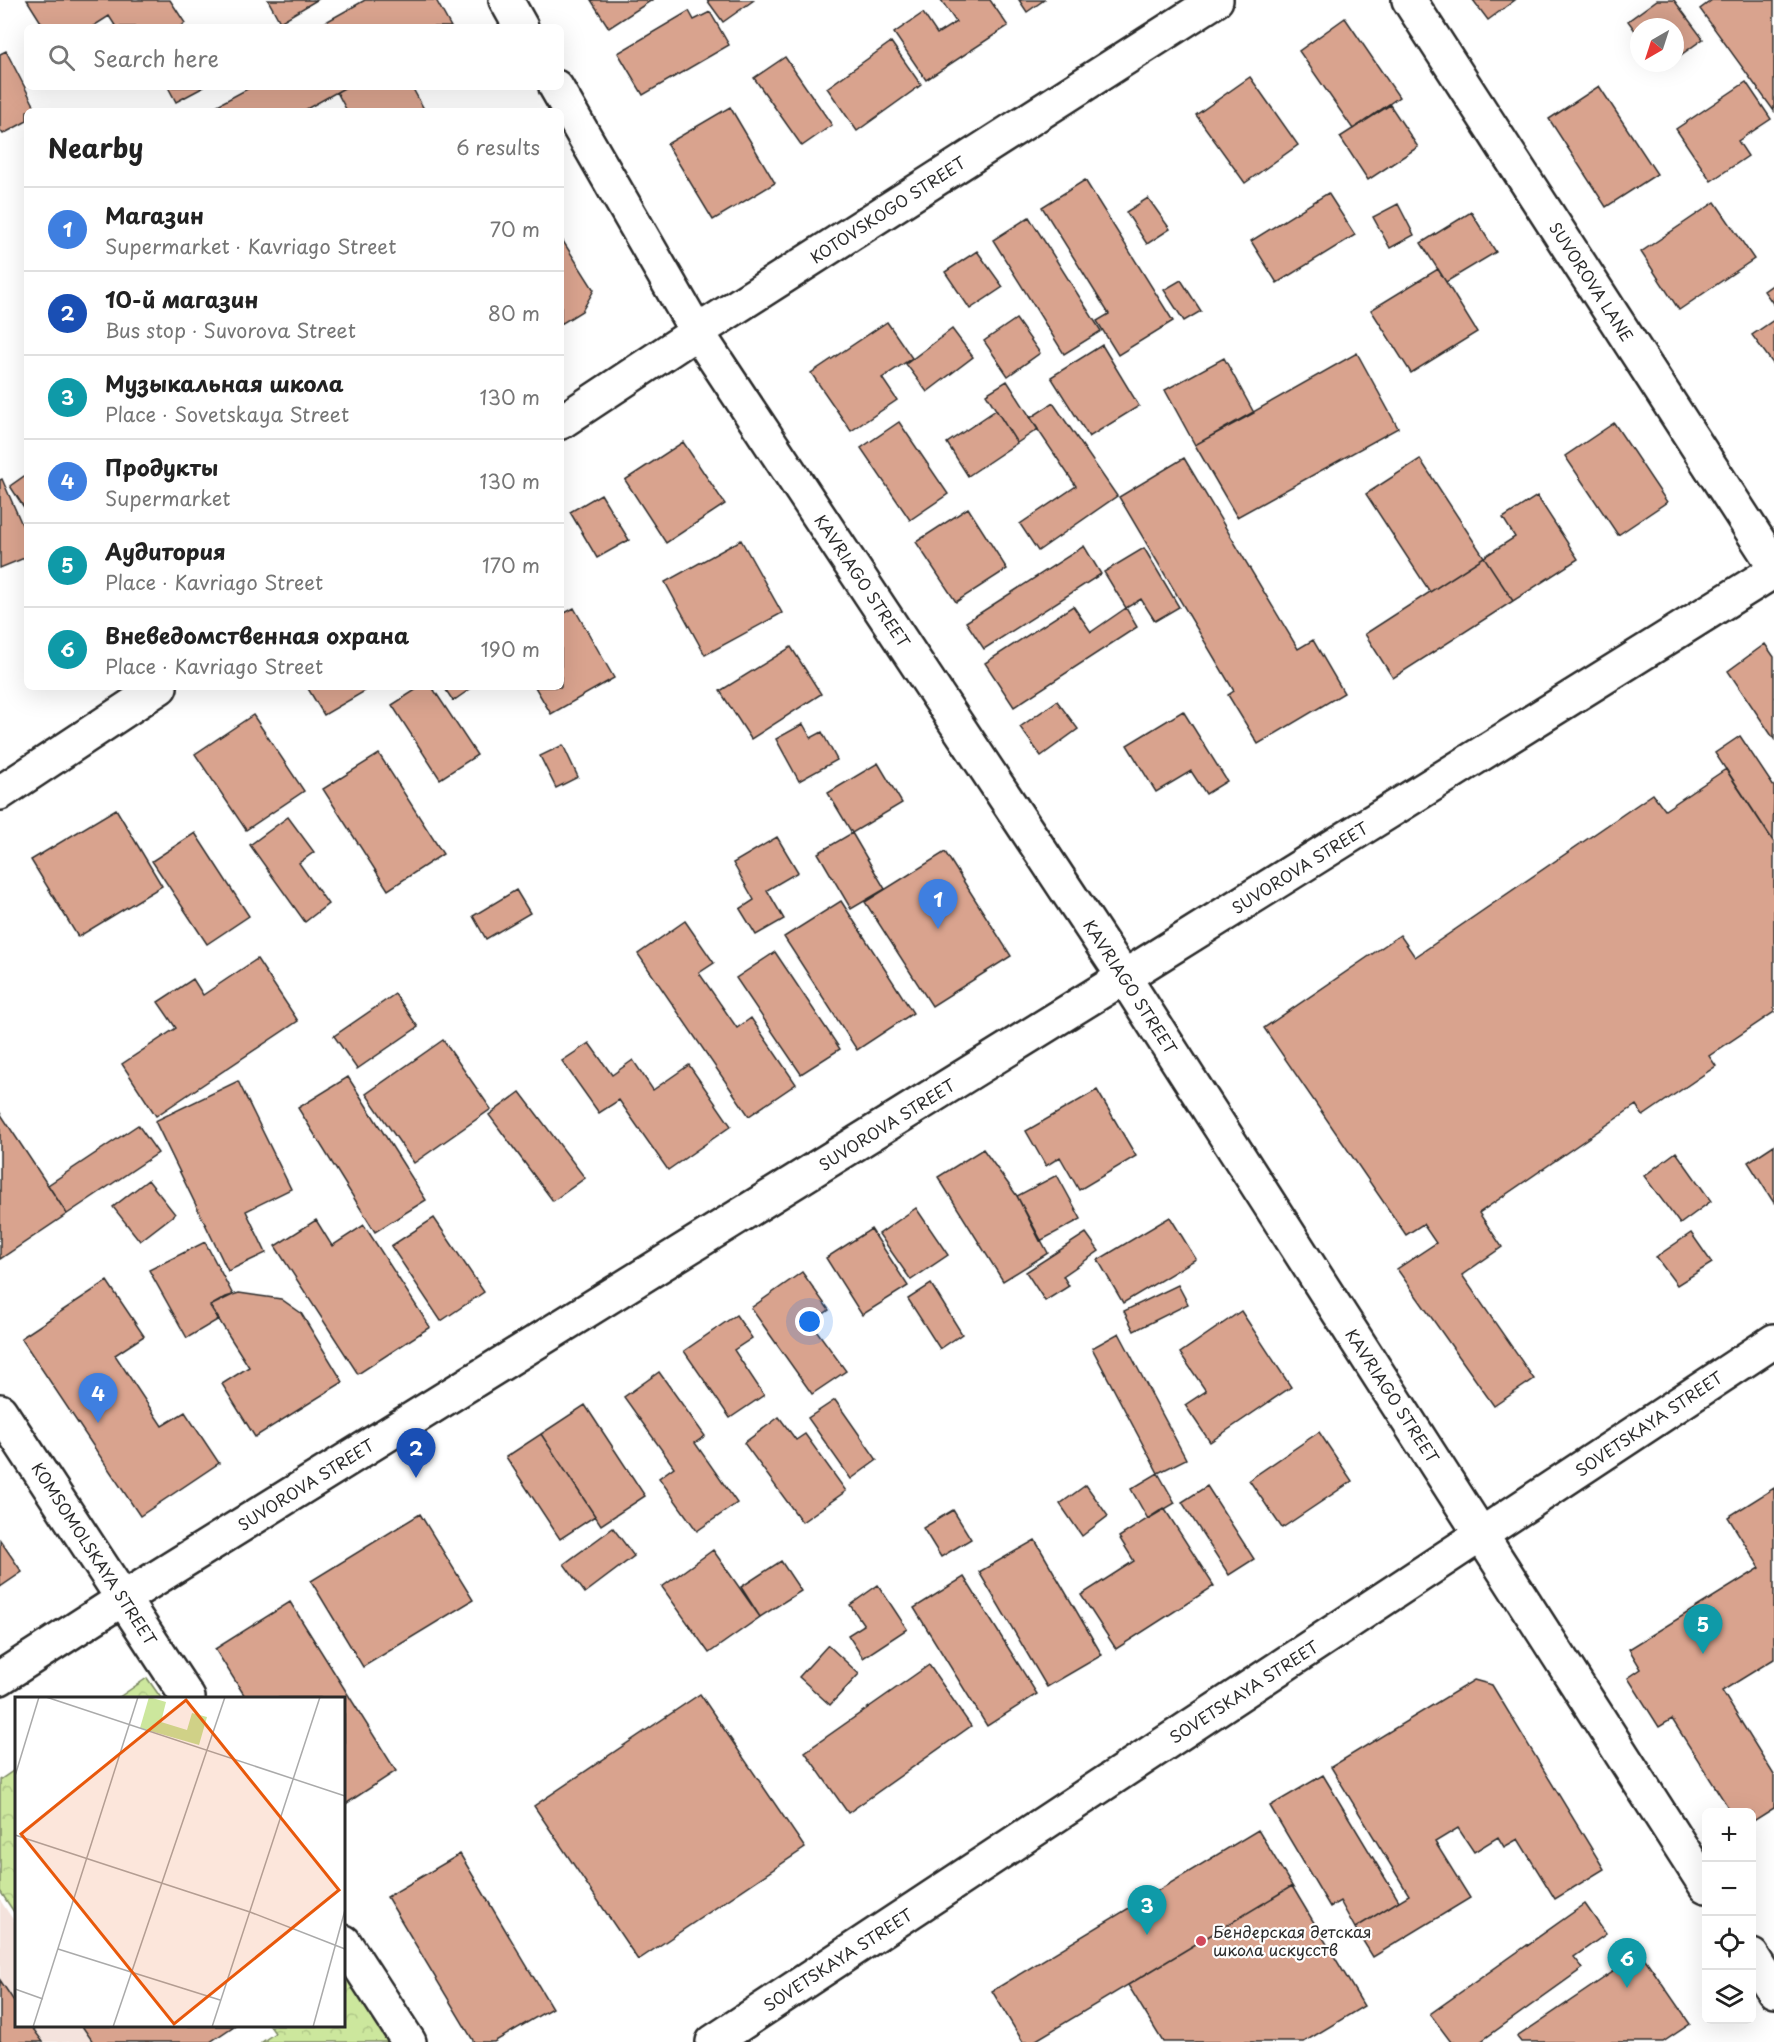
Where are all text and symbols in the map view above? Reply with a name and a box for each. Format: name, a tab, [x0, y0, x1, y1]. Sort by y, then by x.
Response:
north arrow	[1630, 18, 1684, 72]
search box	[24, 24, 564, 90]
icon: search	[45, 41, 78, 74]
text: Search here	[93, 41, 219, 74]
text: Nearby	[48, 128, 143, 167]
text: 6 results	[456, 132, 540, 162]
street label: KOTOVSKOGO STREET	[805, 150, 970, 268]
text: Магазин	[105, 198, 204, 231]
text: 1	[63, 214, 72, 244]
text: 70 m	[490, 214, 540, 244]
street label: SUVOROVA LANE	[1544, 217, 1640, 346]
text: Supermarket · Kavriago Street	[105, 231, 396, 261]
text: 10-й магазин	[105, 282, 258, 315]
text: 2	[60, 298, 75, 328]
text: 80 m	[488, 298, 540, 328]
text: Bus stop · Suvorova Street	[105, 315, 356, 345]
text: Музыкальная школа	[105, 366, 344, 399]
text: 3	[61, 382, 74, 412]
text: 130 m	[480, 382, 540, 412]
text: Place · Sovetskaya Street	[105, 399, 349, 429]
text: Продукты	[105, 450, 218, 483]
text: 4	[61, 466, 74, 496]
text: 130 m	[480, 466, 540, 496]
text: Supermarket	[105, 483, 231, 513]
street label: KAVRIAGO STREET	[809, 509, 916, 652]
text: Аудитория	[105, 534, 226, 567]
text: 5	[61, 550, 74, 580]
text: 170 m	[482, 550, 540, 580]
text: Place · Kavriago Street	[105, 567, 323, 597]
text: Вневедомственная охрана	[105, 618, 409, 651]
text: 6	[60, 634, 75, 664]
text: 190 m	[481, 634, 540, 664]
text: Place · Kavriago Street	[105, 651, 323, 681]
street label: SUVOROVA STREET	[1227, 815, 1372, 919]
pin: 1	[918, 880, 958, 929]
street label: KAVRIAGO STREET	[1078, 914, 1183, 1058]
street label: SUVOROVA STREET	[814, 1072, 959, 1176]
your location	[795, 1307, 824, 1336]
street label: KAVRIAGO STREET	[1340, 1323, 1445, 1467]
street label: SOVETSKAYA STREET	[1570, 1365, 1727, 1482]
pin: 4	[78, 1374, 118, 1423]
pin: 2	[396, 1428, 436, 1478]
street label: SUVOROVA STREET	[233, 1432, 378, 1536]
street label: KOMSOMOLSKAYA STREET	[27, 1457, 163, 1650]
pin: 5	[1684, 1604, 1722, 1654]
street label: SOVETSKAYA STREET	[1164, 1634, 1323, 1748]
inset map	[15, 1697, 345, 2027]
map controls	[1702, 1808, 1756, 2024]
button: +	[1702, 1808, 1756, 1862]
button: −	[1702, 1862, 1756, 1916]
pin: 3	[1128, 1886, 1166, 1935]
street label: SOVETSKAYA STREET	[758, 1902, 917, 2016]
button: locate	[1702, 1916, 1756, 1970]
place label: Бендерская детская школа искусств	[1213, 1919, 1372, 1961]
marker: Бендерская детская школа искусств	[1194, 1934, 1208, 1948]
pin: 6	[1608, 1938, 1646, 1988]
button: layers	[1702, 1970, 1756, 2024]

